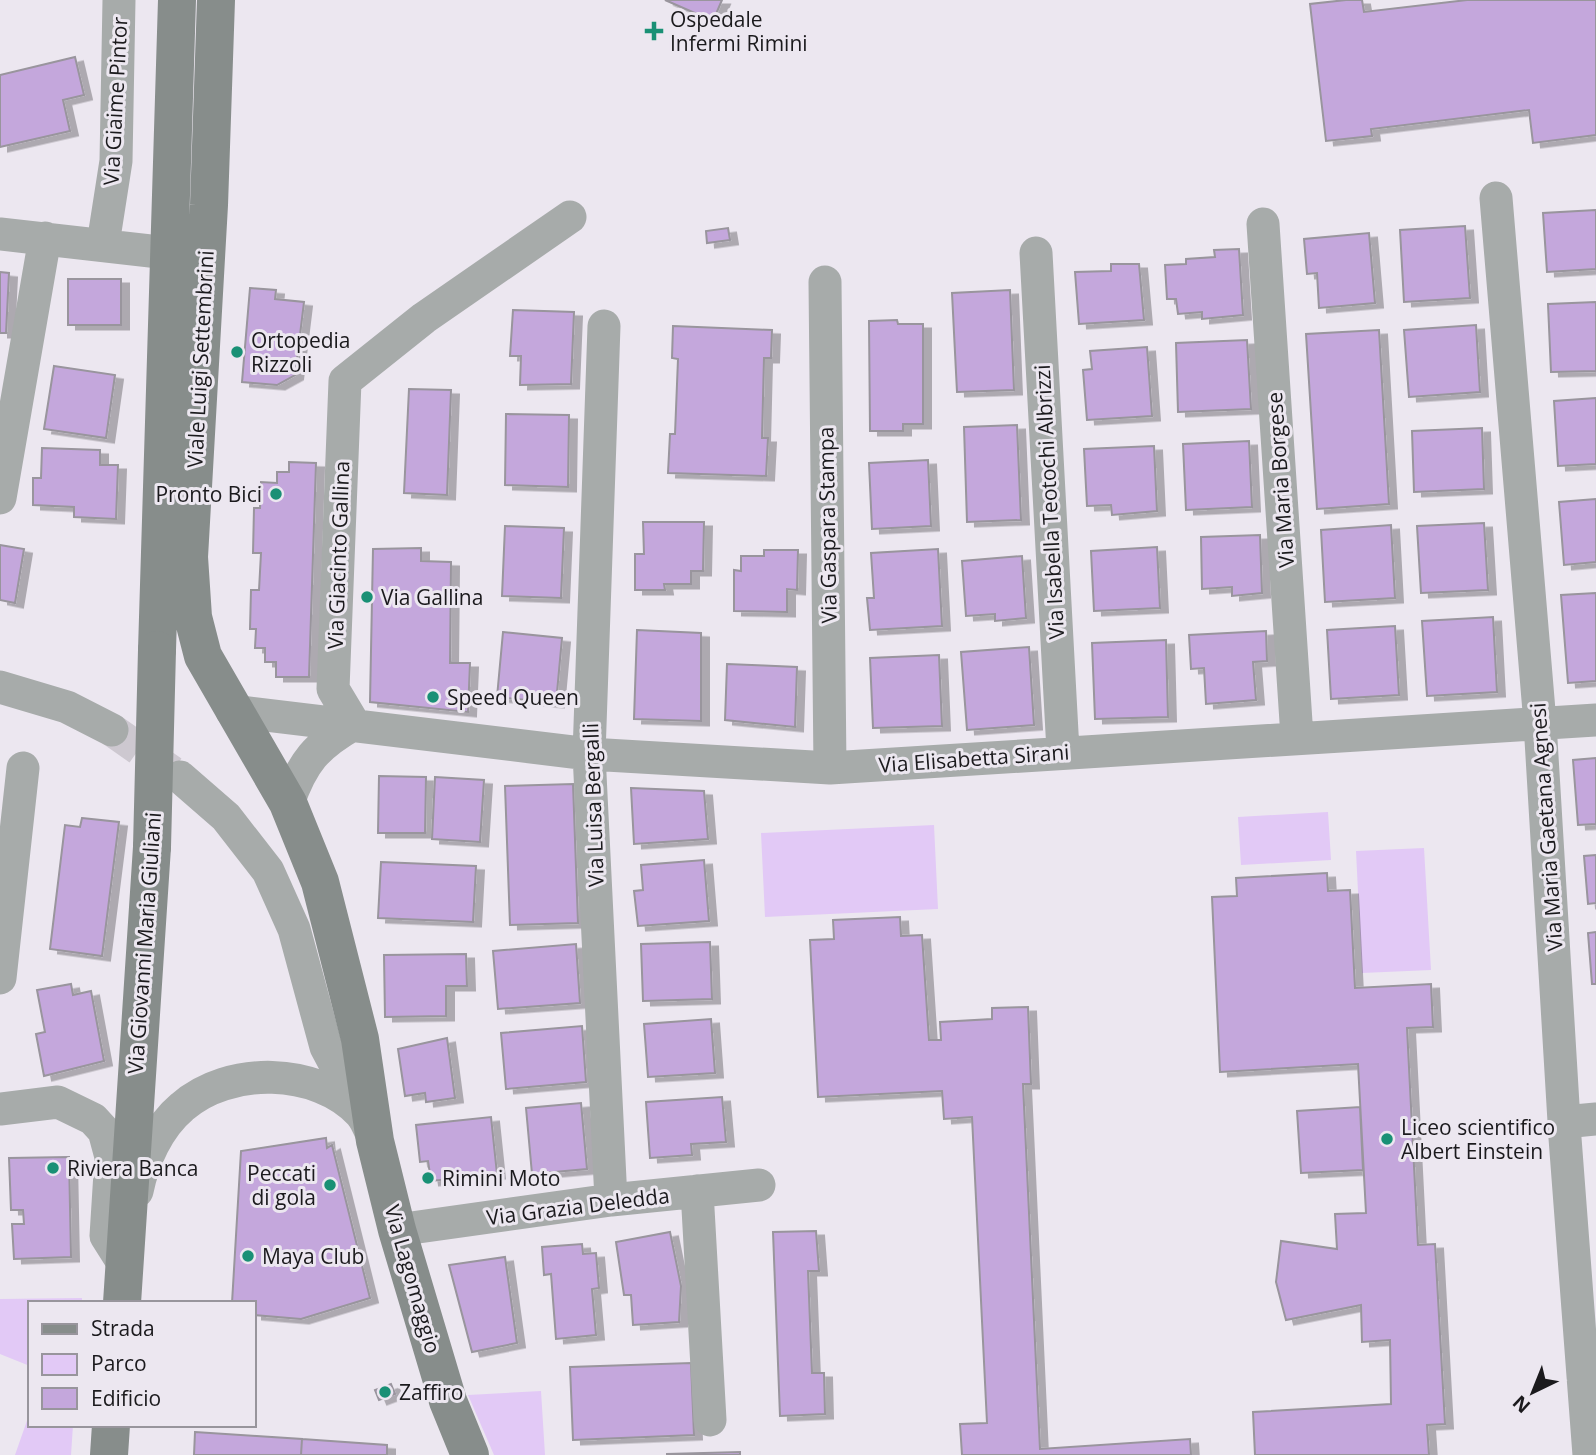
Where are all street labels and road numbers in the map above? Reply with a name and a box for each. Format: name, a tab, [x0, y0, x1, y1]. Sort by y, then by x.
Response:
street label: Via Giaime Pintor	[97, 16, 133, 186]
street label: Viale Luigi Settembrini	[180, 250, 220, 468]
street label: Via Isabella Teotochi Albrizzi	[1028, 364, 1070, 640]
street label: Via Maria Borgese	[1260, 391, 1300, 569]
street label: Via Gaspara Stampa	[811, 426, 843, 624]
street label: Via Giacinto Gallina	[321, 460, 355, 650]
street label: Via Maria Gaetana Agnesi	[1523, 702, 1569, 952]
street label: Via Luisa Bergalli	[576, 722, 610, 888]
street label: Via Elisabetta Sirani	[878, 737, 1070, 779]
street label: Via Giovanni Maria Giuliani	[121, 811, 167, 1075]
street label: Via Grazia Deledda	[485, 1181, 671, 1231]
street label: Via Lagomaggio	[378, 1201, 448, 1357]

